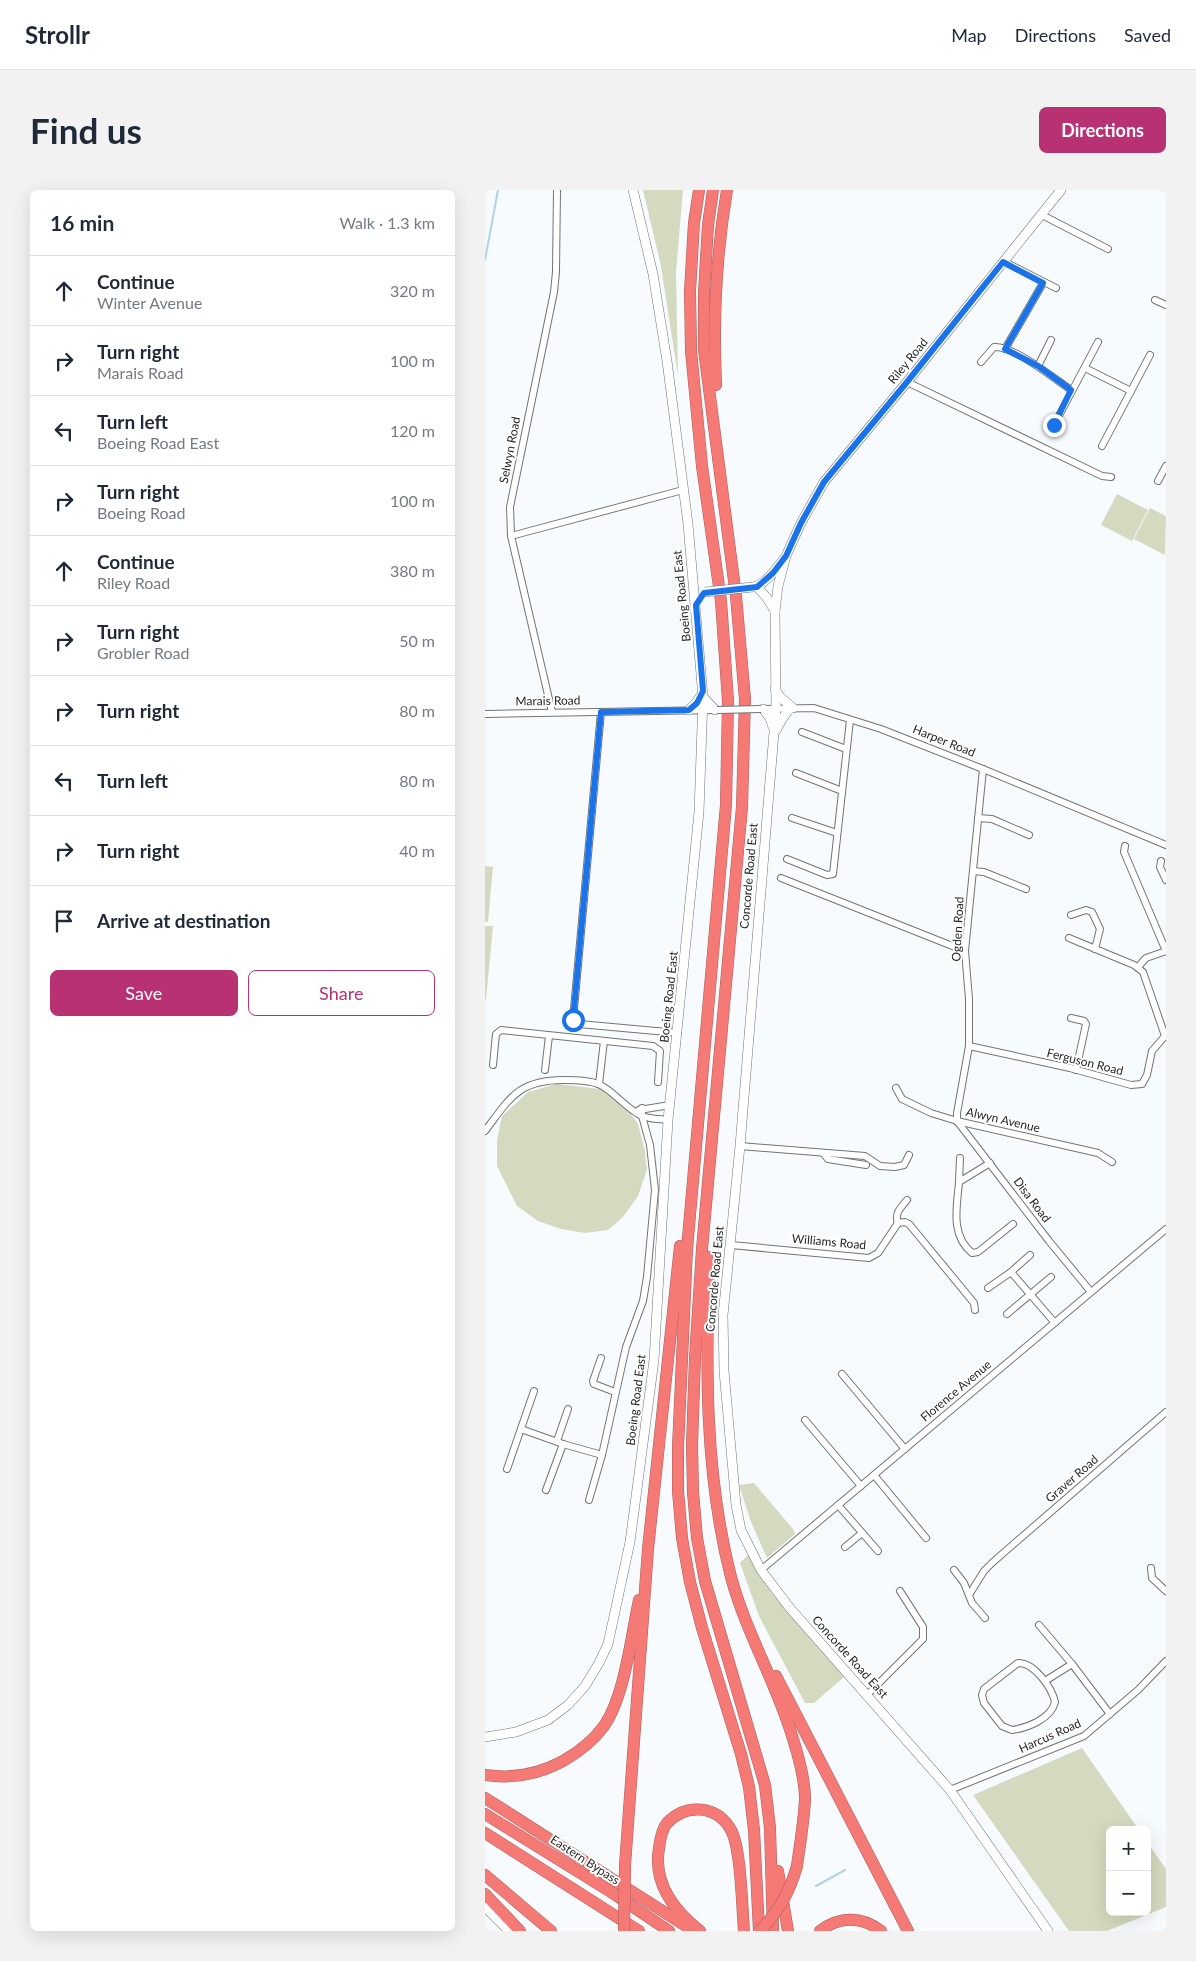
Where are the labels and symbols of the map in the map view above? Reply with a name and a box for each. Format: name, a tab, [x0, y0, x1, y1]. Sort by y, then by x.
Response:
street label: Riley Road	[885, 335, 931, 387]
route end	[1043, 414, 1066, 437]
street label: Selwyn Road	[496, 415, 523, 485]
street label: Boeing Road East	[669, 549, 694, 642]
street label: Marais Road	[515, 692, 581, 709]
street label: Harper Road	[911, 721, 978, 760]
street label: Concorde Road East	[736, 822, 761, 929]
street label: Ogden Road	[948, 896, 967, 962]
street label: Boeing Road East	[656, 950, 681, 1043]
route start	[562, 1009, 585, 1032]
street label: Ferguson Road	[1045, 1045, 1125, 1078]
street label: Alwyn Avenue	[965, 1104, 1042, 1135]
street label: Disa Road	[1011, 1174, 1054, 1225]
street label: Concorde Road East	[702, 1225, 727, 1332]
street label: Williams Road	[791, 1231, 867, 1252]
street label: Boeing Road East	[622, 1353, 649, 1446]
street label: Florence Avenue	[917, 1357, 994, 1425]
street label: Graver Road	[1042, 1452, 1101, 1506]
street label: Concorde Road East	[809, 1612, 892, 1702]
street label: Harcus Road	[1016, 1715, 1083, 1756]
street label: Eastern Bypass	[548, 1832, 623, 1888]

